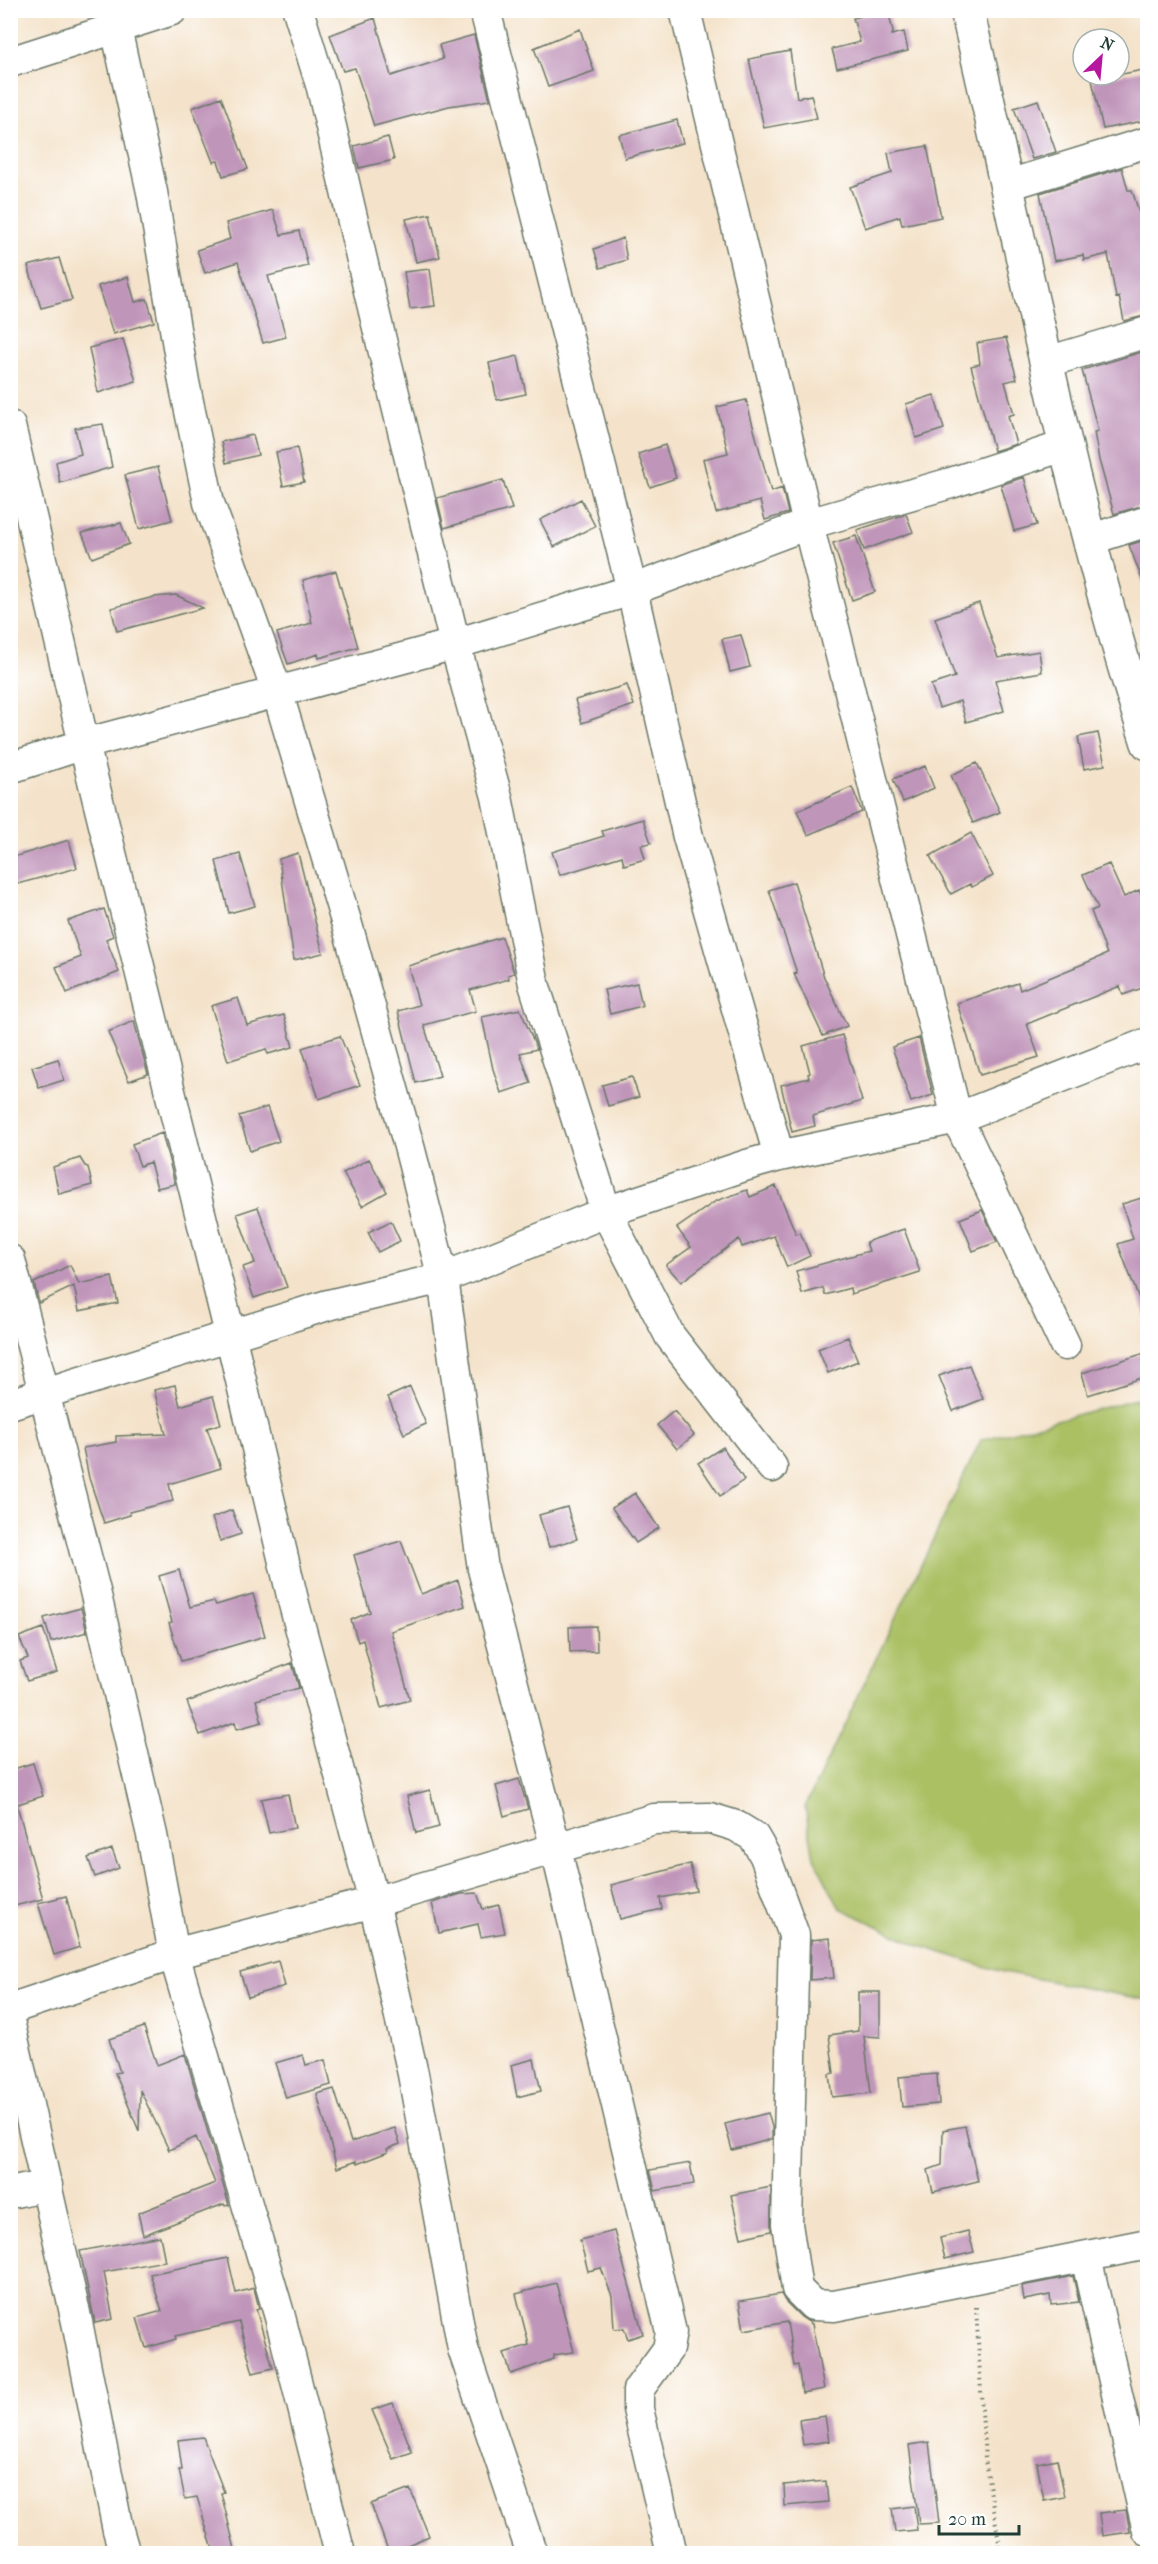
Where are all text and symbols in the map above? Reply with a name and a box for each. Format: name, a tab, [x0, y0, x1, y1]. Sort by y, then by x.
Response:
north arrow	[1071, 27, 1131, 87]
text: N	[1098, 33, 1118, 56]
scale bar	[939, 2498, 1018, 2536]
text: 20 m	[948, 2509, 986, 2530]

